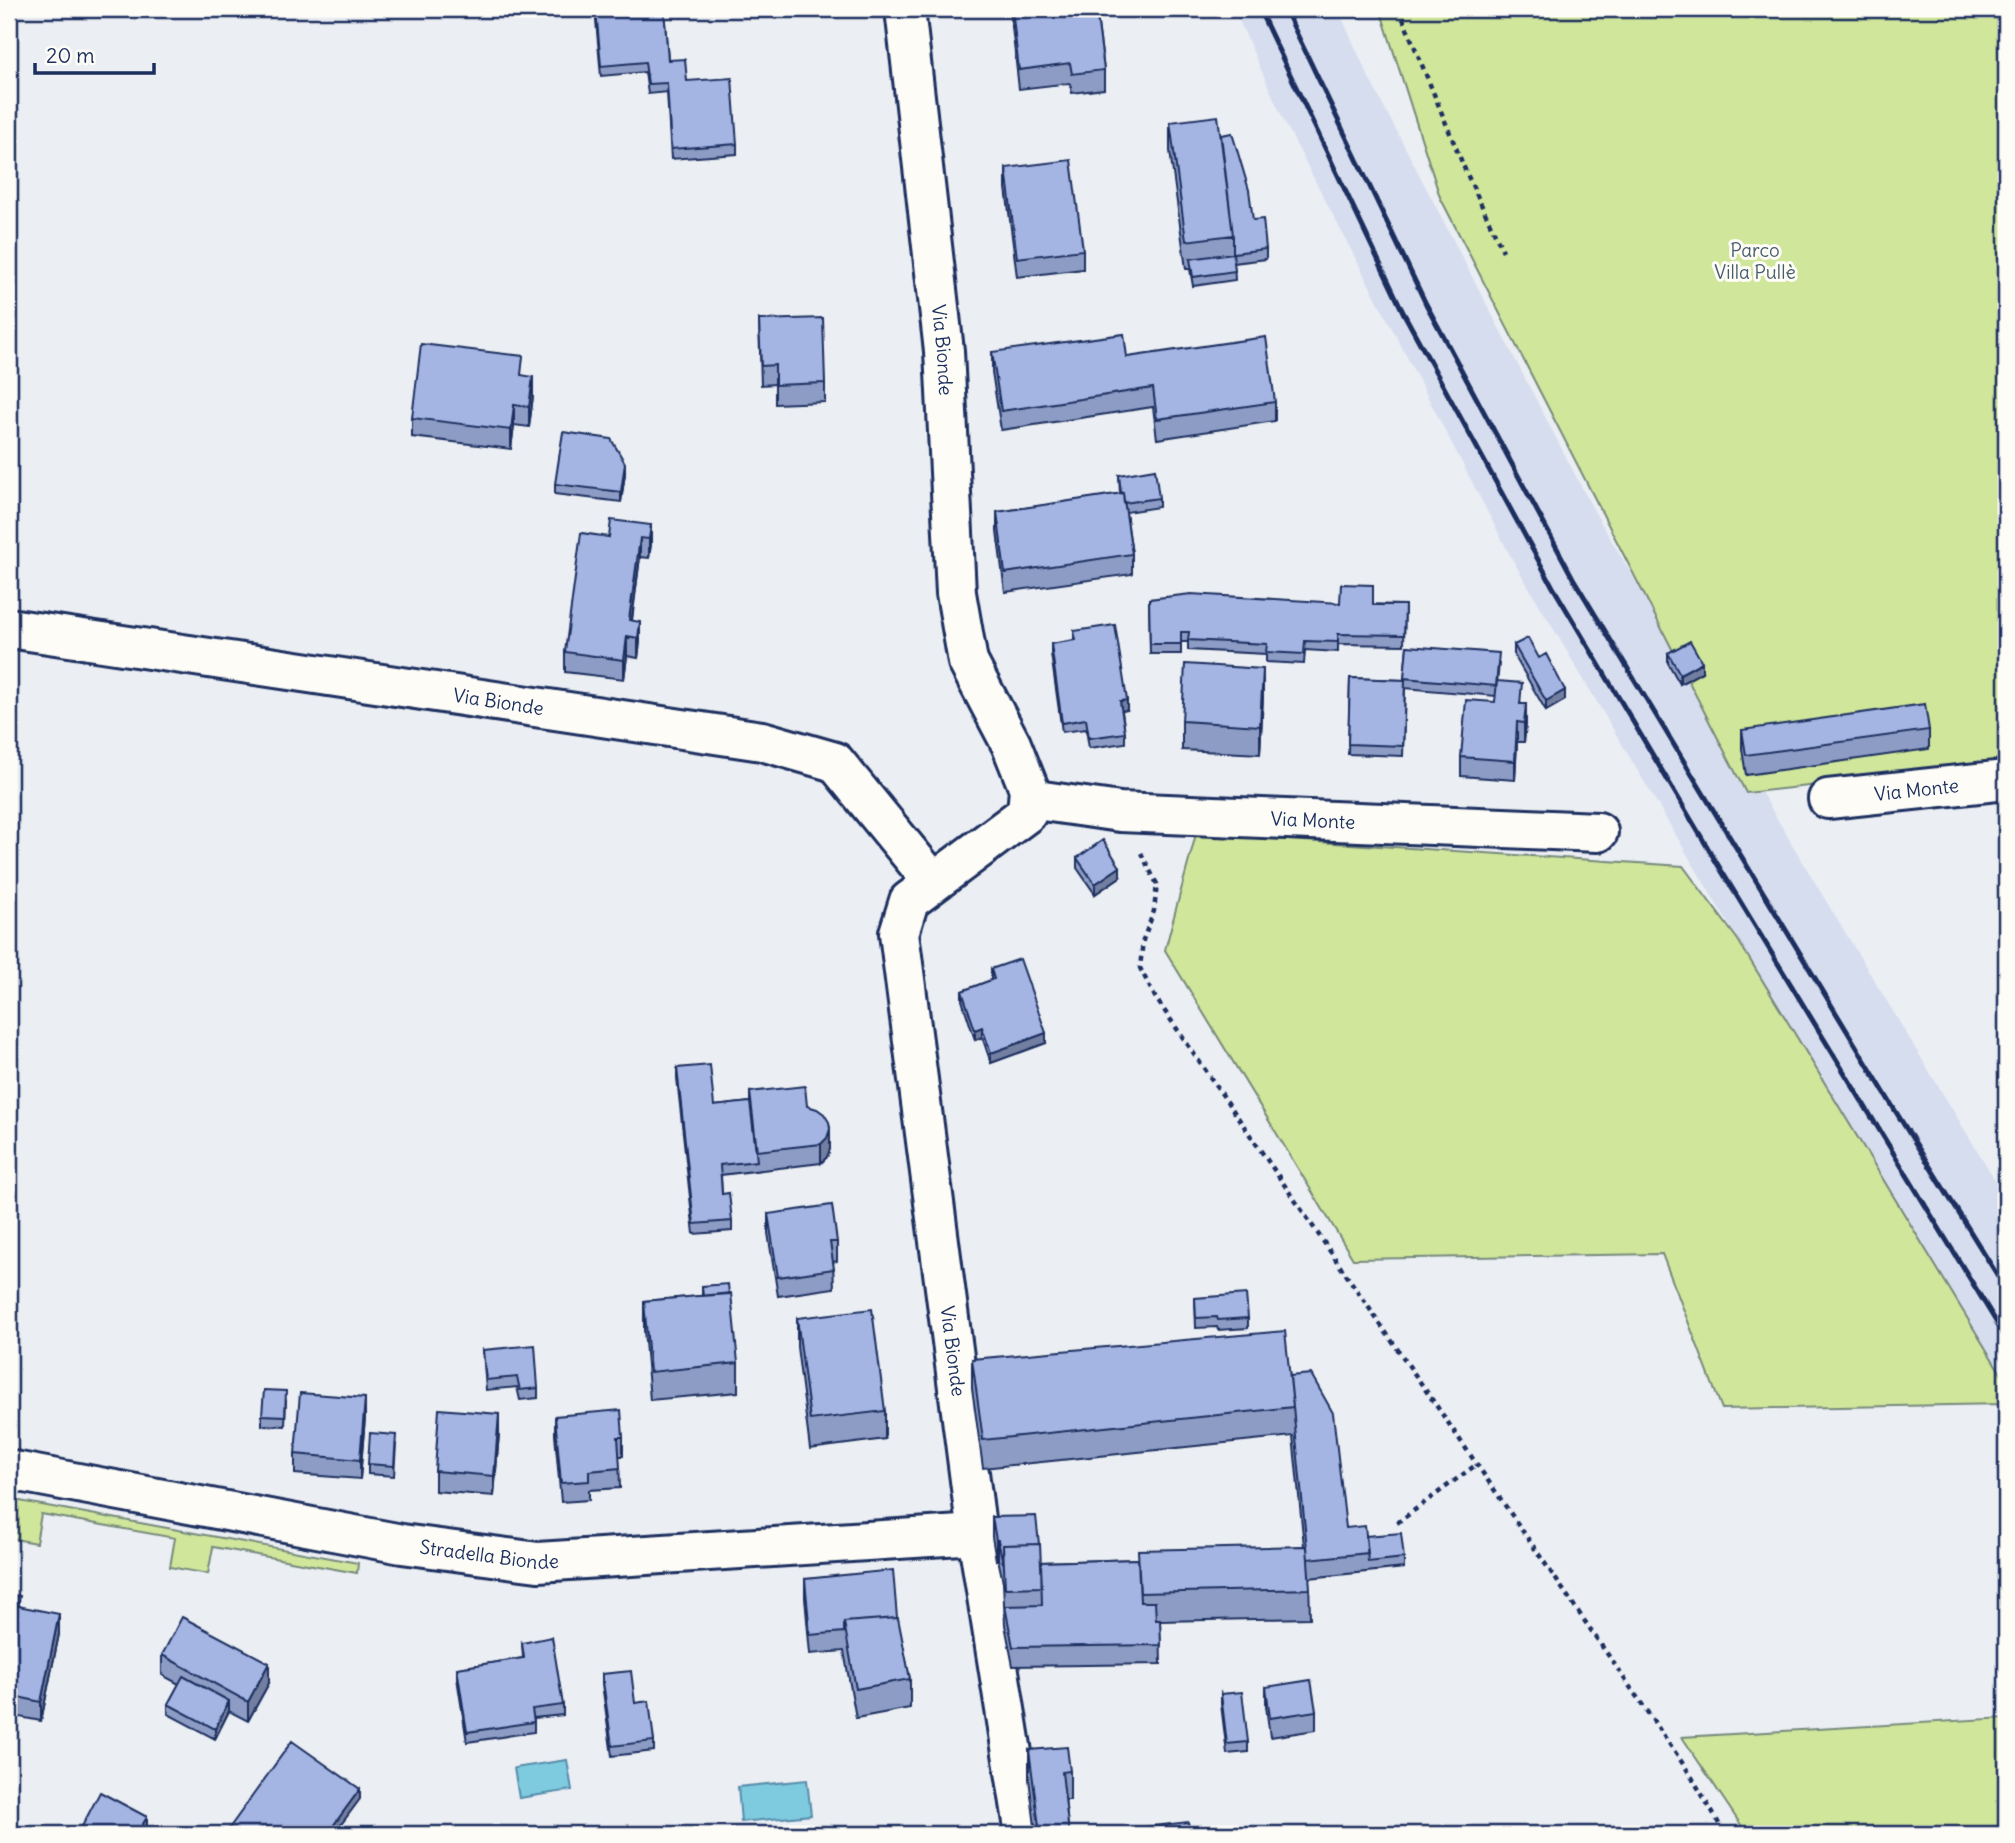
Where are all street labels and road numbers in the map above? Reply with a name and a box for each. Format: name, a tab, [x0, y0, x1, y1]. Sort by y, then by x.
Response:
street label: Via Bionde	[927, 303, 958, 396]
street label: Via Bionde	[452, 683, 545, 720]
street label: Via Monte	[1873, 773, 1960, 806]
street label: Via Monte	[1270, 806, 1356, 834]
street label: Via Bionde	[935, 1304, 971, 1398]
street label: Stradella Bionde	[418, 1534, 560, 1574]

